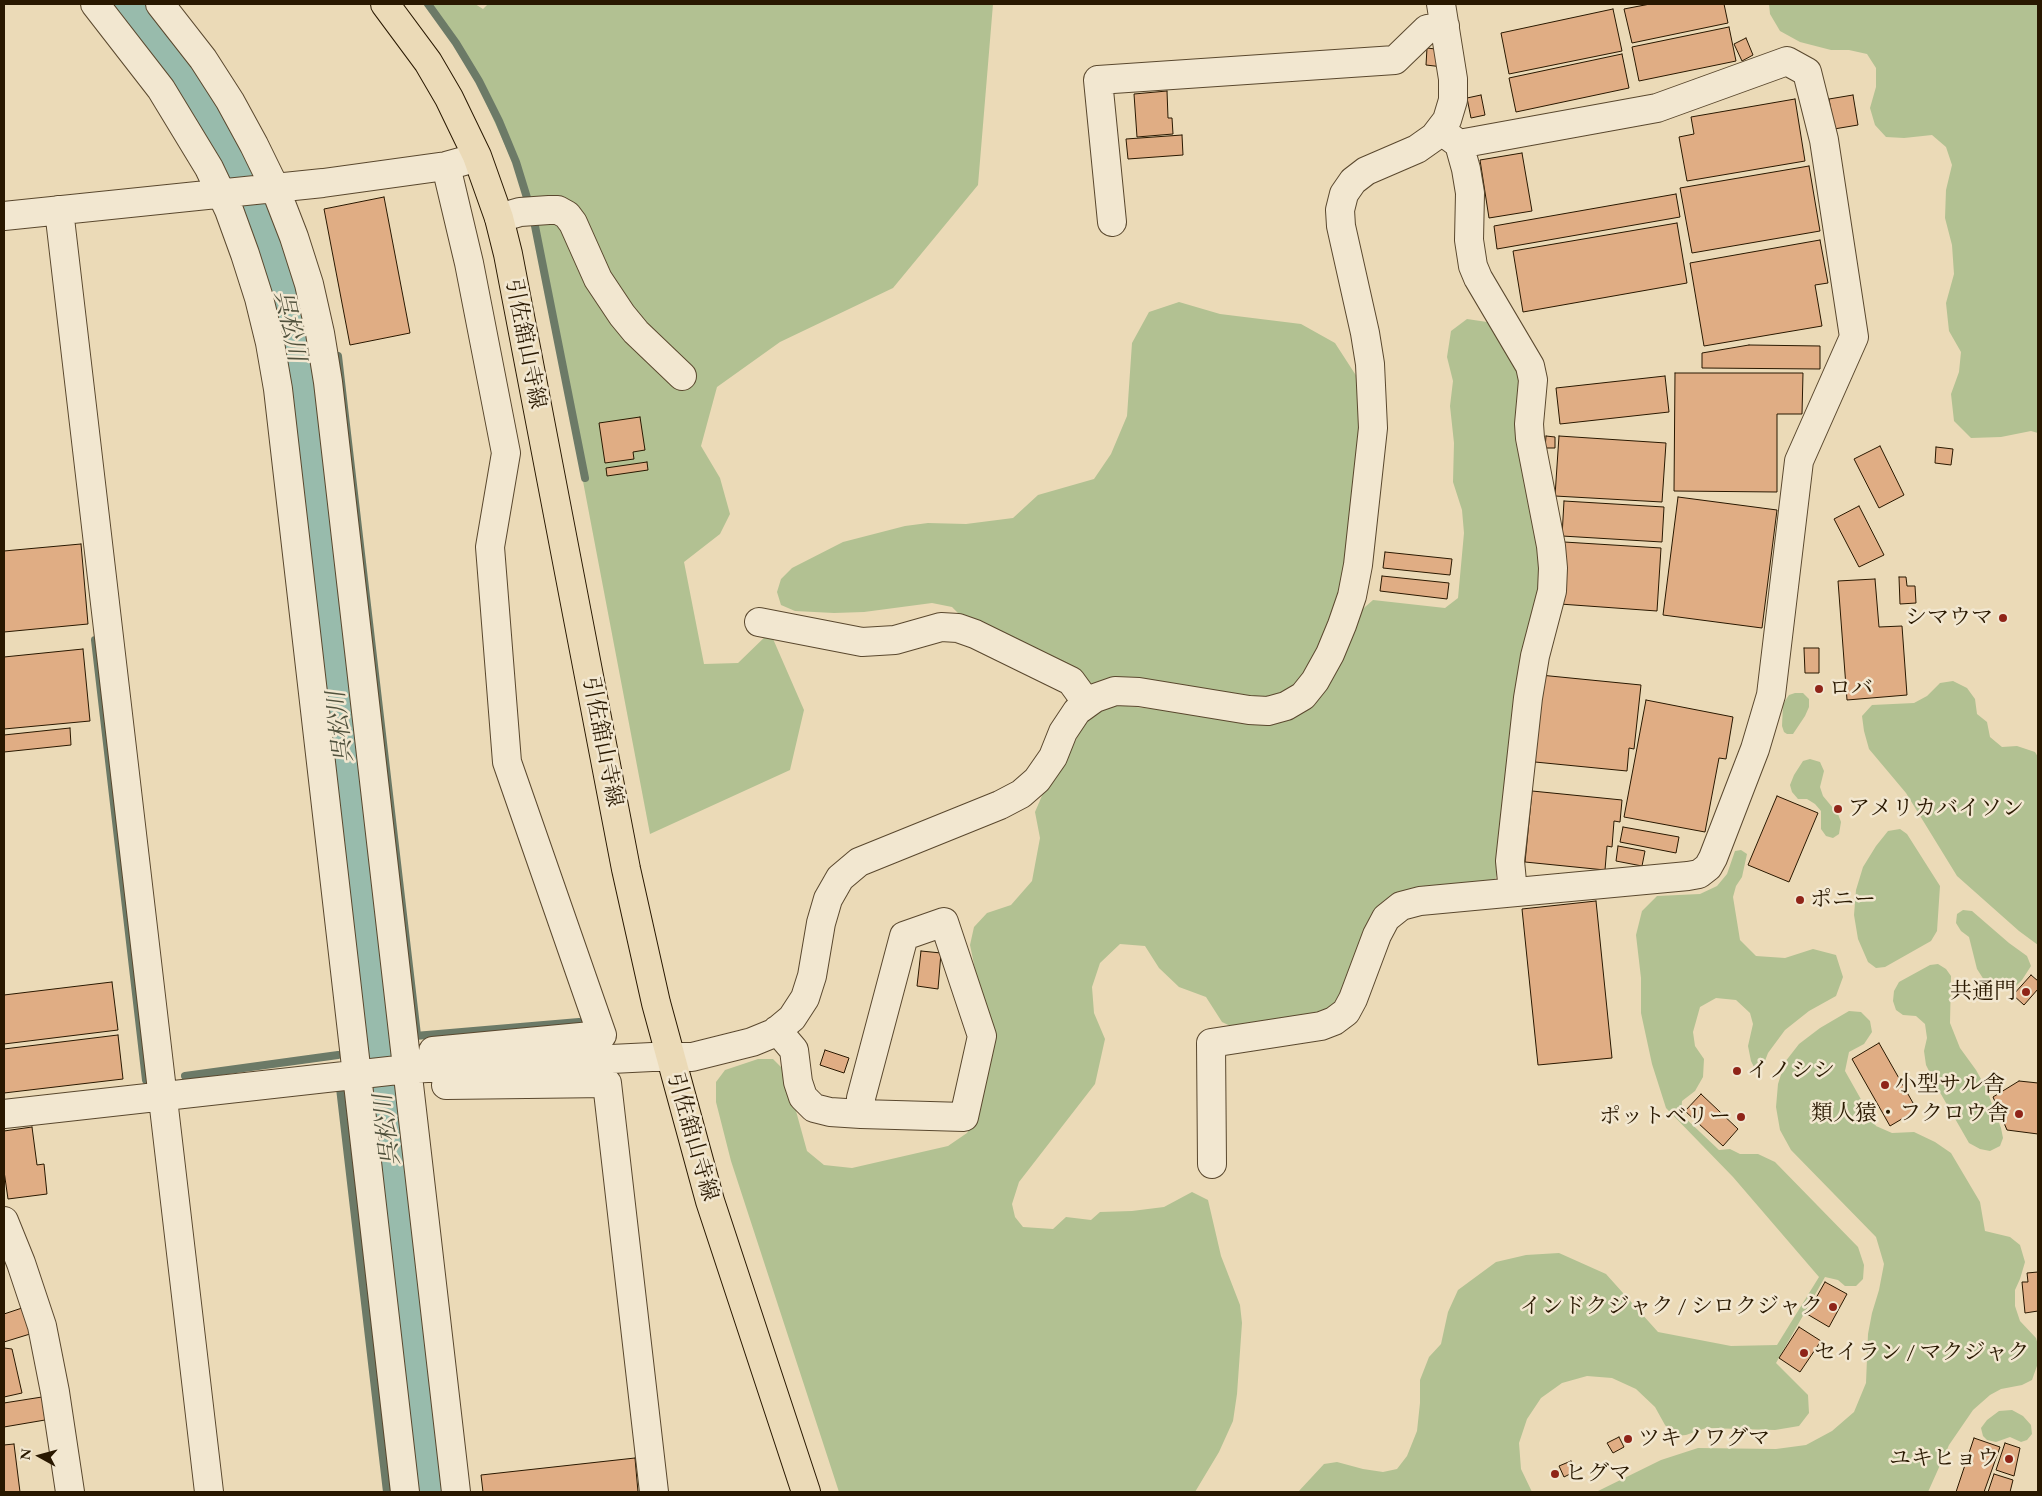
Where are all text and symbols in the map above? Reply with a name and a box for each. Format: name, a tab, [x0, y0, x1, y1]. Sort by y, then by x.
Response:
street label: 引佐舘山寺線	[499, 277, 551, 411]
water label: 呉松川	[267, 288, 311, 364]
place label: シマウマ	[1905, 605, 1993, 631]
marker: シマウマ	[1997, 612, 2009, 624]
street label: 引佐舘山寺線	[576, 675, 628, 809]
place label: ロバ	[1829, 676, 1873, 702]
marker: ロバ	[1813, 683, 1825, 695]
water label: 呉松川	[322, 690, 360, 764]
place label: アメリカバイソン	[1848, 796, 2024, 822]
marker: アメリカバイソン	[1832, 803, 1844, 815]
place label: ポニー	[1810, 887, 1876, 913]
marker: ポニー	[1794, 894, 1806, 906]
place label: 共通門	[1950, 979, 2016, 1005]
marker: 共通門	[2020, 986, 2032, 998]
place label: イノシシ	[1747, 1058, 1835, 1084]
marker: イノシシ	[1731, 1065, 1743, 1077]
street label: 引佐舘山寺線	[661, 1070, 723, 1204]
place label: 小型サル舎	[1895, 1072, 2005, 1098]
marker: 小型サル舎	[1879, 1079, 1891, 1091]
water label: 呉松川	[369, 1093, 407, 1167]
place label: 類人猿・フクロウ舎	[1811, 1101, 2009, 1127]
place label: ポットベリー	[1599, 1104, 1731, 1130]
marker: 類人猿・フクロウ舎	[2013, 1108, 2025, 1120]
marker: ポットベリー	[1735, 1111, 1747, 1123]
place label: インドクジャク / シロクジャク	[1519, 1294, 1823, 1320]
marker: インドクジャク / シロクジャク	[1827, 1301, 1839, 1313]
place label: セイラン / マクジャク	[1814, 1340, 2030, 1366]
marker: セイラン / マクジャク	[1798, 1347, 1810, 1359]
place label: ツキノワグマ	[1638, 1426, 1770, 1452]
north arrow	[15, 1431, 65, 1481]
marker: ツキノワグマ	[1622, 1433, 1634, 1445]
place label: ユキヒョウ	[1889, 1446, 1999, 1472]
text: N	[15, 1447, 35, 1461]
marker: ユキヒョウ	[2003, 1453, 2015, 1465]
place label: ヒグマ	[1565, 1461, 1631, 1487]
marker: ヒグマ	[1549, 1468, 1561, 1480]

